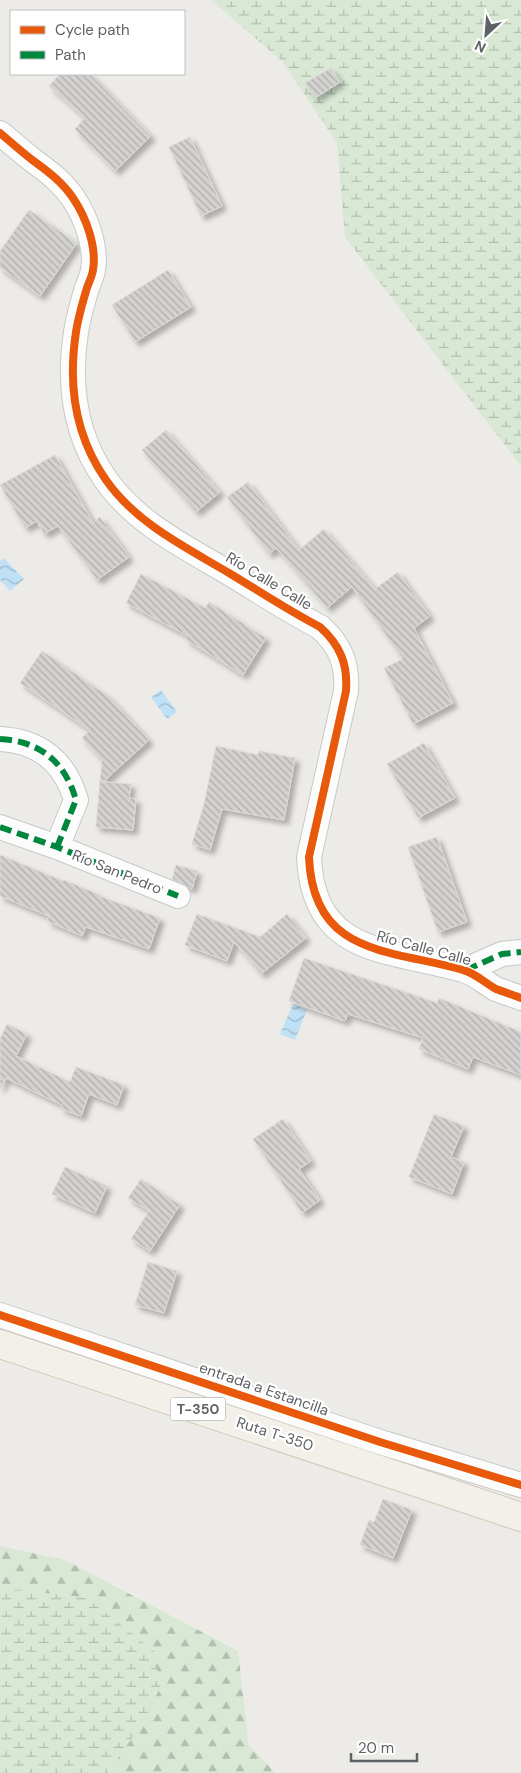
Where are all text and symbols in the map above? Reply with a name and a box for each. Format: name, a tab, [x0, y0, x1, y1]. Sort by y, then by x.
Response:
legend	[10, 10, 185, 75]
north arrow	[461, 10, 511, 60]
text: Cycle path	[55, 20, 130, 40]
text: N	[472, 36, 489, 57]
text: Path	[55, 45, 86, 65]
street label: Río Calle Calle	[222, 547, 316, 615]
street label: Río San Pedro	[69, 845, 165, 899]
street label: Río Calle Calle	[374, 926, 474, 970]
street label: entrada a Estancilla	[197, 1357, 331, 1421]
road number: T-350	[170, 1398, 226, 1420]
street label: Ruta T-350	[234, 1412, 316, 1456]
scale bar	[351, 1730, 417, 1762]
text: 20 m	[358, 1738, 394, 1758]

